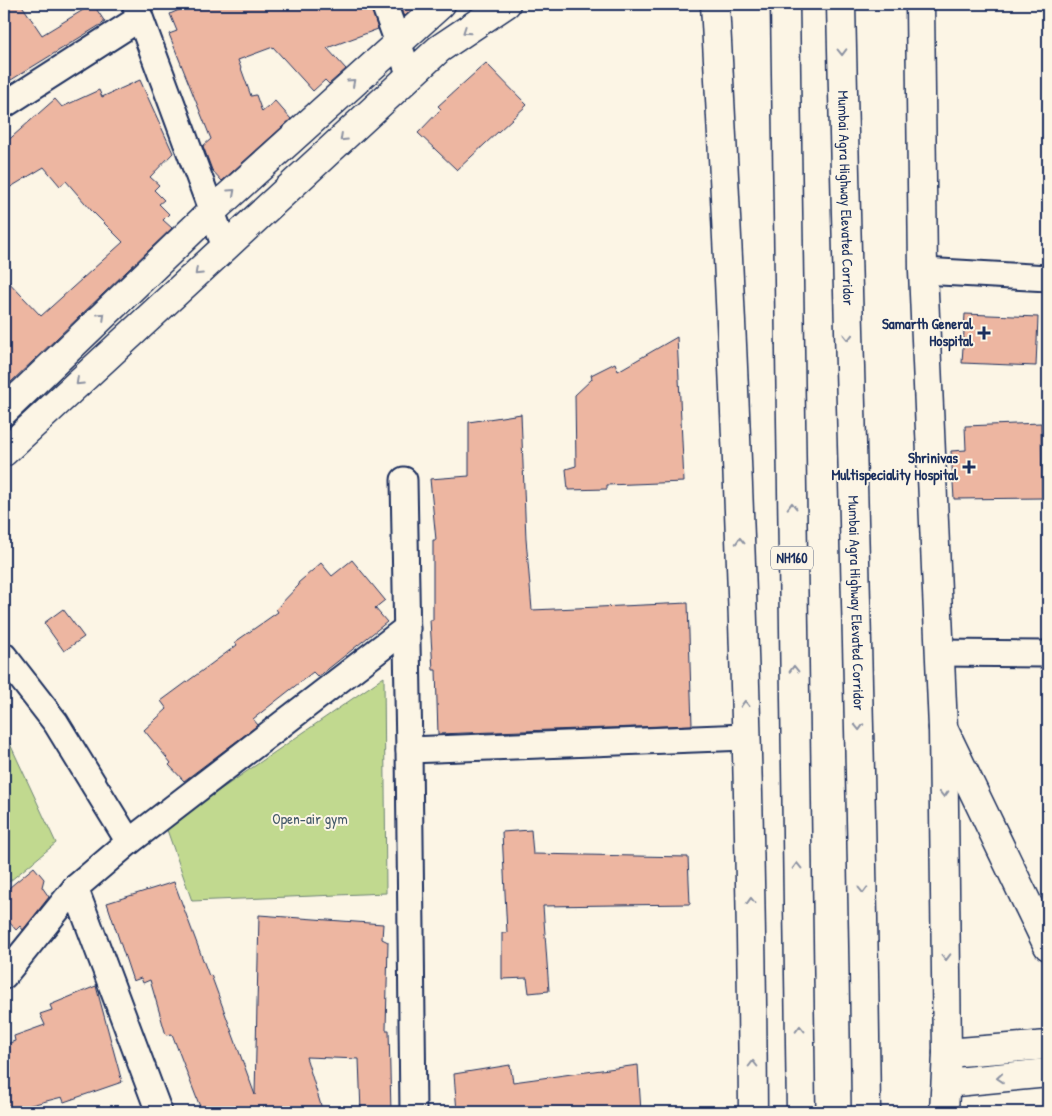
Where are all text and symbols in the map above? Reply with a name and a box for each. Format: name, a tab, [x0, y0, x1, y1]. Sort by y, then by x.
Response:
one-way arrow	[462, 25, 471, 34]
one-way arrow	[837, 49, 847, 57]
one-way arrow	[347, 79, 356, 88]
street label: Mumbai Agra Highway Elevated Corridor	[833, 90, 859, 306]
one-way arrow	[340, 132, 349, 141]
one-way arrow	[227, 189, 236, 198]
one-way arrow	[195, 266, 204, 275]
one-way arrow	[96, 313, 105, 322]
place label: Samarth General Hospital	[882, 313, 974, 352]
marker: Samarth General Hospital	[977, 326, 991, 340]
one-way arrow	[843, 334, 853, 342]
one-way arrow	[76, 376, 85, 385]
place label: Shrinivas Multispeciality Hospital	[831, 447, 959, 486]
marker: Shrinivas Multispeciality Hospital	[962, 460, 976, 474]
street label: Mumbai Agra Highway Elevated Corridor	[843, 495, 870, 711]
one-way arrow	[786, 502, 797, 510]
one-way arrow	[734, 537, 745, 545]
road number: NH160	[771, 546, 813, 570]
one-way arrow	[789, 664, 799, 672]
one-way arrow	[739, 699, 750, 707]
one-way arrow	[853, 724, 864, 732]
one-way arrow	[938, 790, 949, 798]
park label: Open-air gym	[272, 808, 348, 829]
one-way arrow	[792, 862, 802, 870]
one-way arrow	[858, 886, 869, 894]
one-way arrow	[745, 897, 756, 905]
one-way arrow	[941, 953, 951, 961]
one-way arrow	[795, 1024, 805, 1032]
one-way arrow	[748, 1059, 758, 1067]
one-way arrow	[995, 1072, 1003, 1083]

